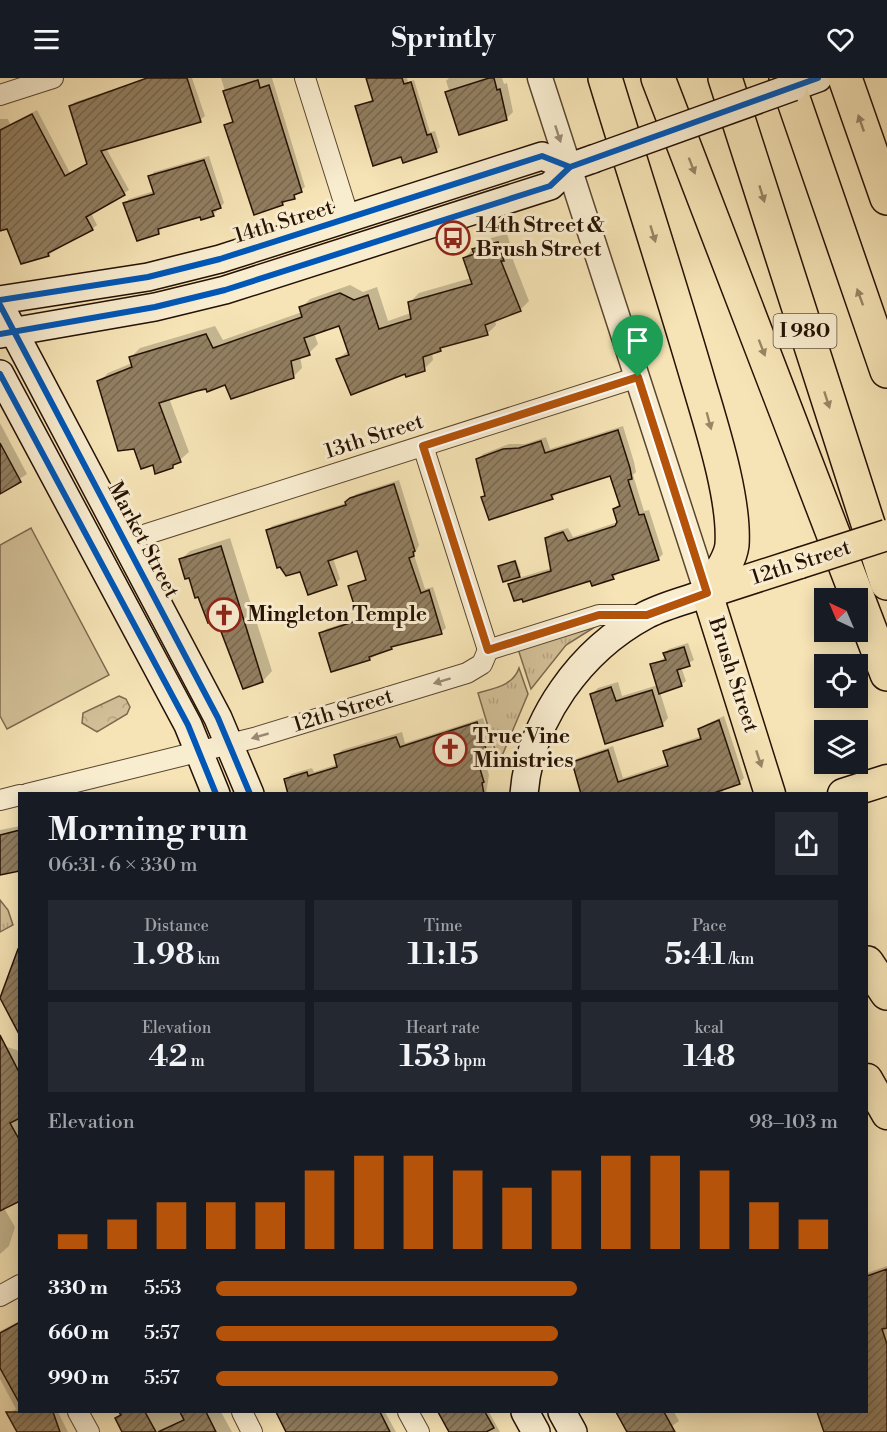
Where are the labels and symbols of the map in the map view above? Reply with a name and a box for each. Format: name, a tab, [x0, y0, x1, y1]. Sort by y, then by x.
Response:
one-way arrow	[855, 114, 865, 132]
one-way arrow	[554, 125, 564, 143]
one-way arrow	[687, 157, 697, 175]
one-way arrow	[757, 185, 767, 203]
street label: 14th Street	[231, 194, 337, 249]
place label: 14th Street & Brush Street	[476, 213, 605, 263]
bus stop icon: 14th Street & Brush Street	[435, 220, 471, 256]
one-way arrow	[649, 225, 658, 243]
one-way arrow	[854, 287, 864, 305]
road number: I 980	[774, 314, 836, 348]
pin	[612, 315, 663, 377]
one-way arrow	[758, 339, 767, 357]
one-way arrow	[823, 391, 832, 409]
street label: 13th Street	[321, 409, 427, 465]
one-way arrow	[705, 412, 715, 430]
street label: Market Street	[101, 477, 185, 603]
street label: 12th Street	[748, 535, 855, 591]
north arrow	[814, 588, 868, 642]
church icon: Mingleton Temple	[206, 597, 242, 633]
place label: Mingleton Temple	[247, 602, 427, 628]
street label: Brush Street	[702, 613, 764, 736]
one-way arrow	[433, 677, 451, 686]
street label: 12th Street	[290, 683, 397, 738]
place label: True Vine Ministries	[473, 724, 573, 774]
church icon: True Vine Ministries	[432, 731, 468, 767]
one-way arrow	[251, 732, 269, 741]
one-way arrow	[755, 750, 765, 768]

